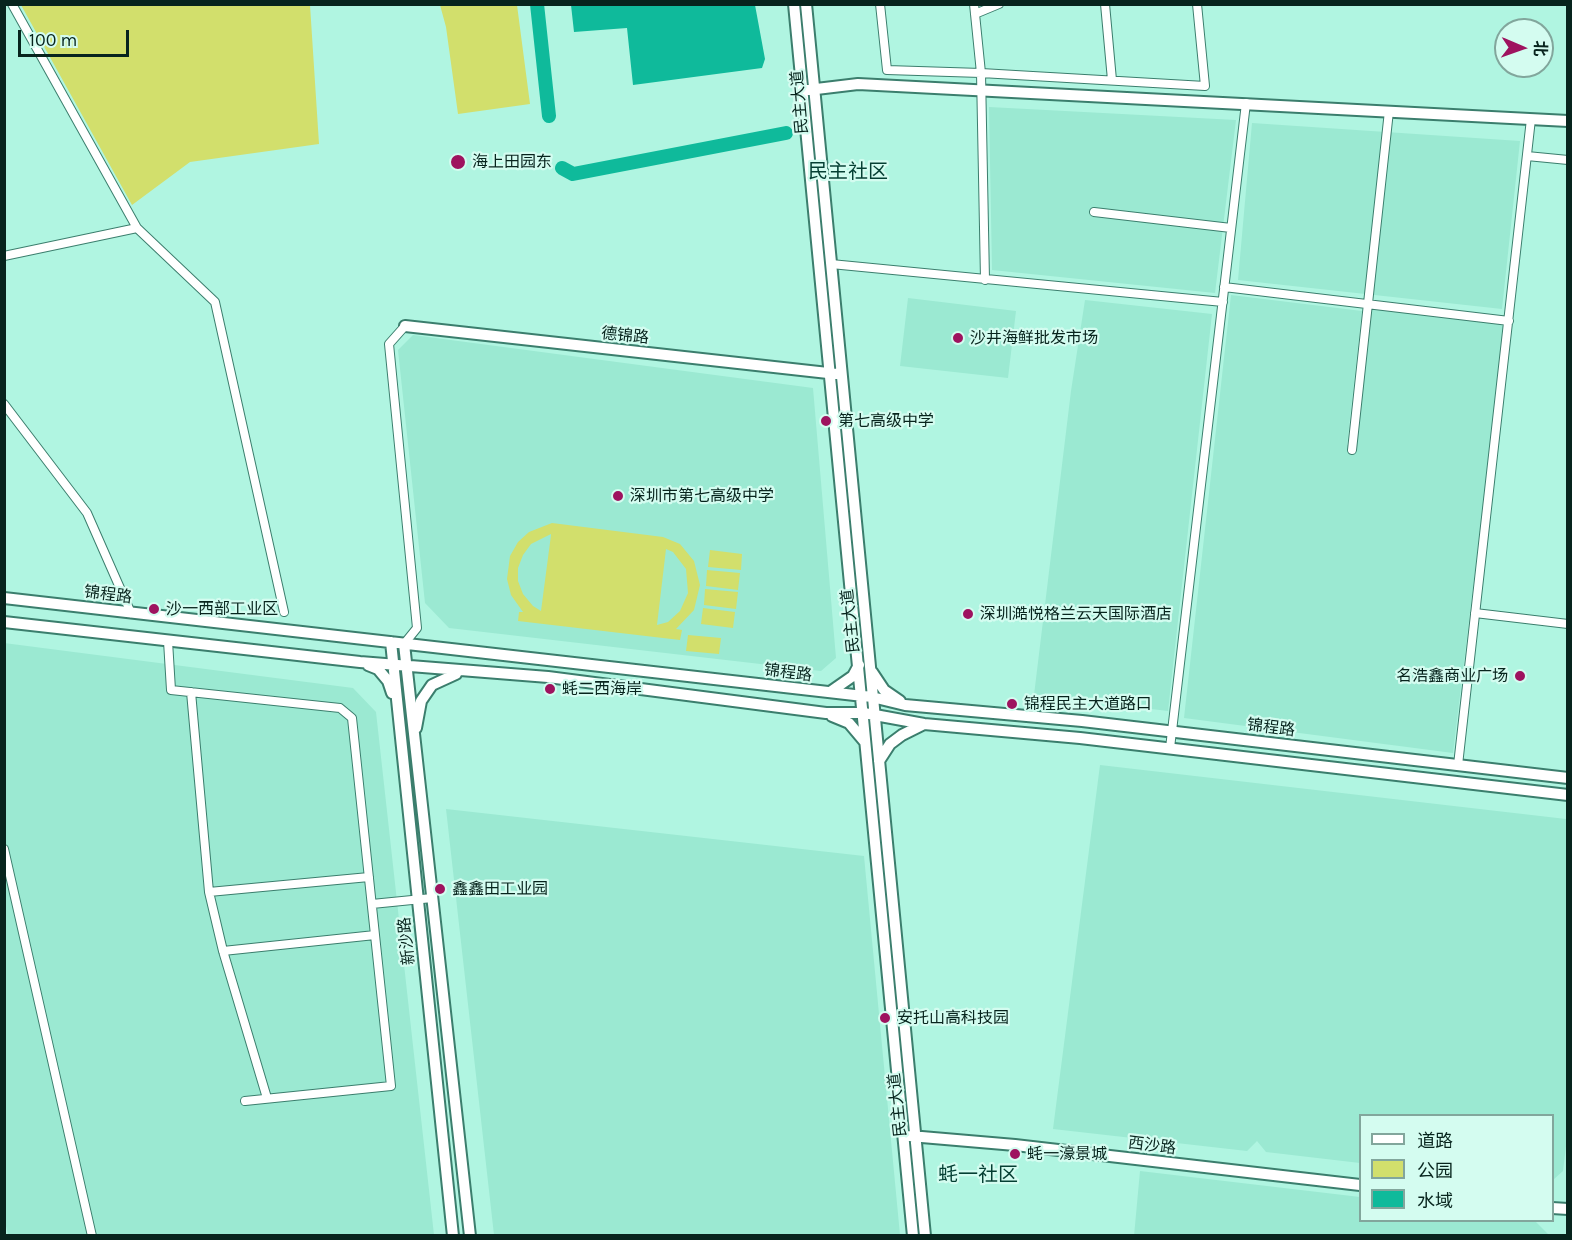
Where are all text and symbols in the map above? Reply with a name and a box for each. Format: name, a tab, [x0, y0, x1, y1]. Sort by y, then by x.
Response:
scale bar	[21, 18, 132, 56]
north arrow	[1494, 18, 1554, 78]
text: 100 m	[29, 29, 77, 51]
text: 北	[1531, 40, 1550, 57]
street label: 民主大道	[788, 69, 812, 135]
place label: 海上田园东	[472, 152, 552, 172]
marker: 海上田园东	[449, 153, 467, 171]
district label: 民主社区	[808, 160, 888, 184]
street label: 德锦路	[600, 324, 650, 348]
place label: 沙井海鲜批发市场	[970, 328, 1098, 348]
marker: 沙井海鲜批发市场	[951, 331, 965, 345]
place label: 第七高级中学	[838, 411, 934, 431]
marker: 第七高级中学	[819, 414, 833, 428]
place label: 深圳市第七高级中学	[630, 486, 774, 506]
marker: 深圳市第七高级中学	[611, 489, 625, 503]
street label: 锦程路	[83, 583, 133, 607]
street label: 民主大道	[838, 588, 864, 654]
place label: 沙一西部工业区	[166, 599, 278, 619]
marker: 沙一西部工业区	[147, 602, 161, 616]
place label: 深圳澔悦格兰云天国际酒店	[980, 604, 1172, 624]
marker: 深圳澔悦格兰云天国际酒店	[961, 607, 975, 621]
street label: 锦程路	[763, 661, 813, 685]
place label: 名浩鑫商业广场	[1396, 666, 1508, 686]
marker: 名浩鑫商业广场	[1513, 669, 1527, 683]
place label: 蚝二西海岸	[562, 679, 642, 699]
marker: 蚝二西海岸	[543, 682, 557, 696]
place label: 锦程民主大道路口	[1024, 694, 1152, 714]
marker: 锦程民主大道路口	[1005, 697, 1019, 711]
street label: 锦程路	[1246, 716, 1296, 740]
place label: 鑫鑫田工业园	[452, 879, 548, 899]
marker: 鑫鑫田工业园	[433, 882, 447, 896]
street label: 新沙路	[395, 916, 419, 966]
place label: 安托山高科技园	[897, 1008, 1009, 1028]
marker: 安托山高科技园	[878, 1011, 892, 1025]
street label: 民主大道	[885, 1072, 911, 1138]
legend	[1359, 1114, 1554, 1222]
text: 道路	[1417, 1130, 1453, 1152]
street label: 西沙路	[1127, 1134, 1177, 1158]
place label: 蚝一濠景城	[1027, 1144, 1107, 1164]
marker: 蚝一濠景城	[1008, 1147, 1022, 1161]
text: 公园	[1417, 1160, 1453, 1182]
district label: 蚝一社区	[938, 1163, 1018, 1187]
text: 水域	[1417, 1190, 1453, 1212]

